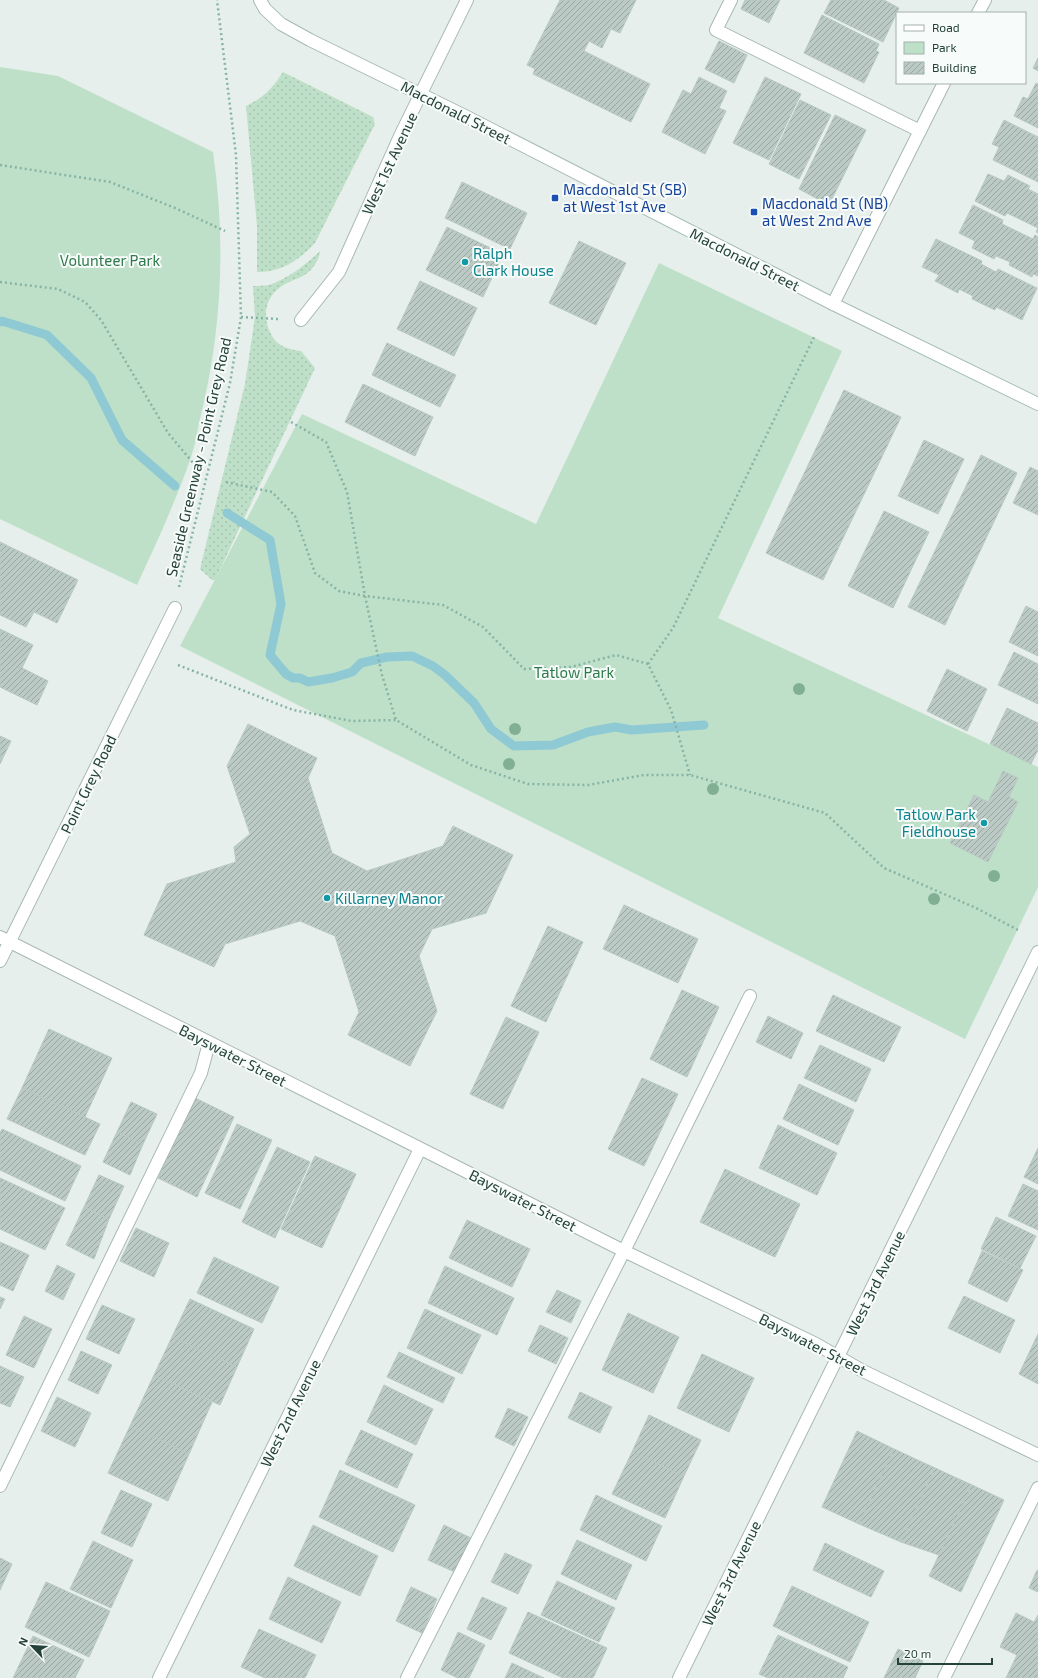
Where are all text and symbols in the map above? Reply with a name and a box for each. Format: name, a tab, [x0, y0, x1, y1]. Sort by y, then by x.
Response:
legend	[896, 12, 1026, 84]
text: Road	[932, 20, 960, 34]
text: Park	[932, 40, 957, 54]
text: Building	[932, 60, 977, 74]
street label: Macdonald Street	[398, 77, 514, 148]
street label: West 1st Avenue	[357, 109, 421, 217]
place label: Macdonald St (SB) at West 1st Ave	[563, 180, 687, 215]
marker: Macdonald St (SB) at West 1st Ave	[550, 193, 560, 203]
place label: Macdonald St (NB) at West 2nd Ave	[762, 194, 888, 229]
marker: Macdonald St (NB) at West 2nd Ave	[749, 207, 759, 217]
street label: Macdonald Street	[687, 224, 803, 295]
place label: Ralph Clark House	[473, 244, 554, 279]
park label: Volunteer Park	[60, 251, 161, 269]
marker: Ralph Clark House	[460, 257, 470, 267]
street label: Seaside Greenway - Point Grey Road	[162, 336, 234, 578]
park label: Tatlow Park	[534, 663, 614, 681]
street label: Point Grey Road	[56, 732, 120, 836]
place label: Tatlow Park Fieldhouse	[896, 805, 976, 840]
marker: Tatlow Park Fieldhouse	[979, 818, 989, 828]
place label: Killarney Manor	[335, 889, 443, 907]
marker: Killarney Manor	[322, 893, 332, 903]
street label: Bayswater Street	[176, 1020, 290, 1090]
street label: Bayswater Street	[466, 1165, 580, 1235]
street label: West 3rd Avenue	[842, 1227, 908, 1339]
street label: Bayswater Street	[756, 1309, 870, 1379]
street label: West 2nd Avenue	[256, 1356, 324, 1470]
street label: West 3rd Avenue	[698, 1517, 764, 1629]
north arrow	[12, 1626, 52, 1666]
text: N	[15, 1635, 30, 1648]
scale bar	[898, 1640, 992, 1666]
text: 20 m	[904, 1646, 931, 1660]

